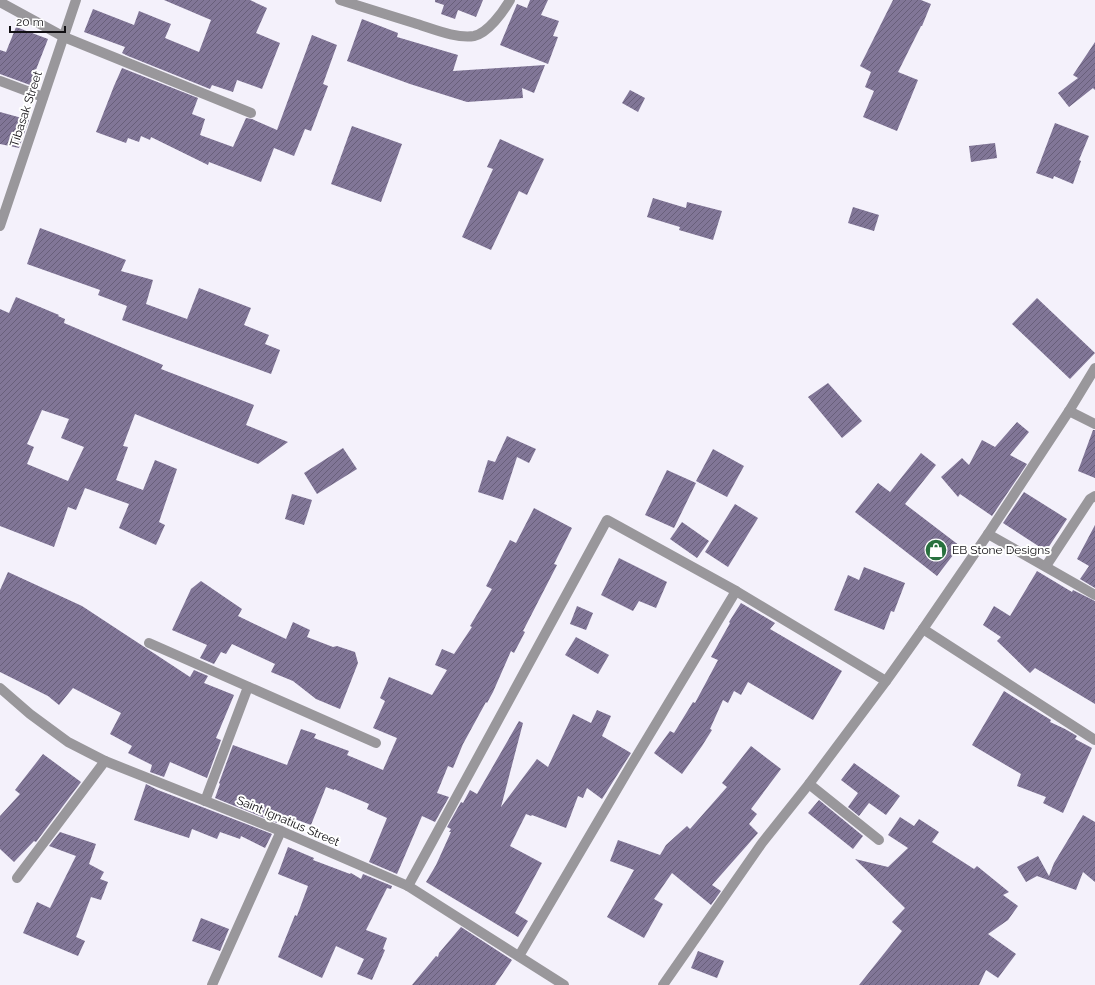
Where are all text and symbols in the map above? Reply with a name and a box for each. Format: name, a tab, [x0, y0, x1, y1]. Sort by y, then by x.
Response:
scale bar	[10, 8, 65, 34]
text: 20 m	[16, 15, 44, 29]
street label: Tibasak Street	[7, 69, 45, 149]
shop icon: EB Stone Designs	[923, 537, 949, 563]
place label: EB Stone Designs	[952, 543, 1050, 557]
street label: Saint Ignatius Street	[235, 793, 341, 849]

